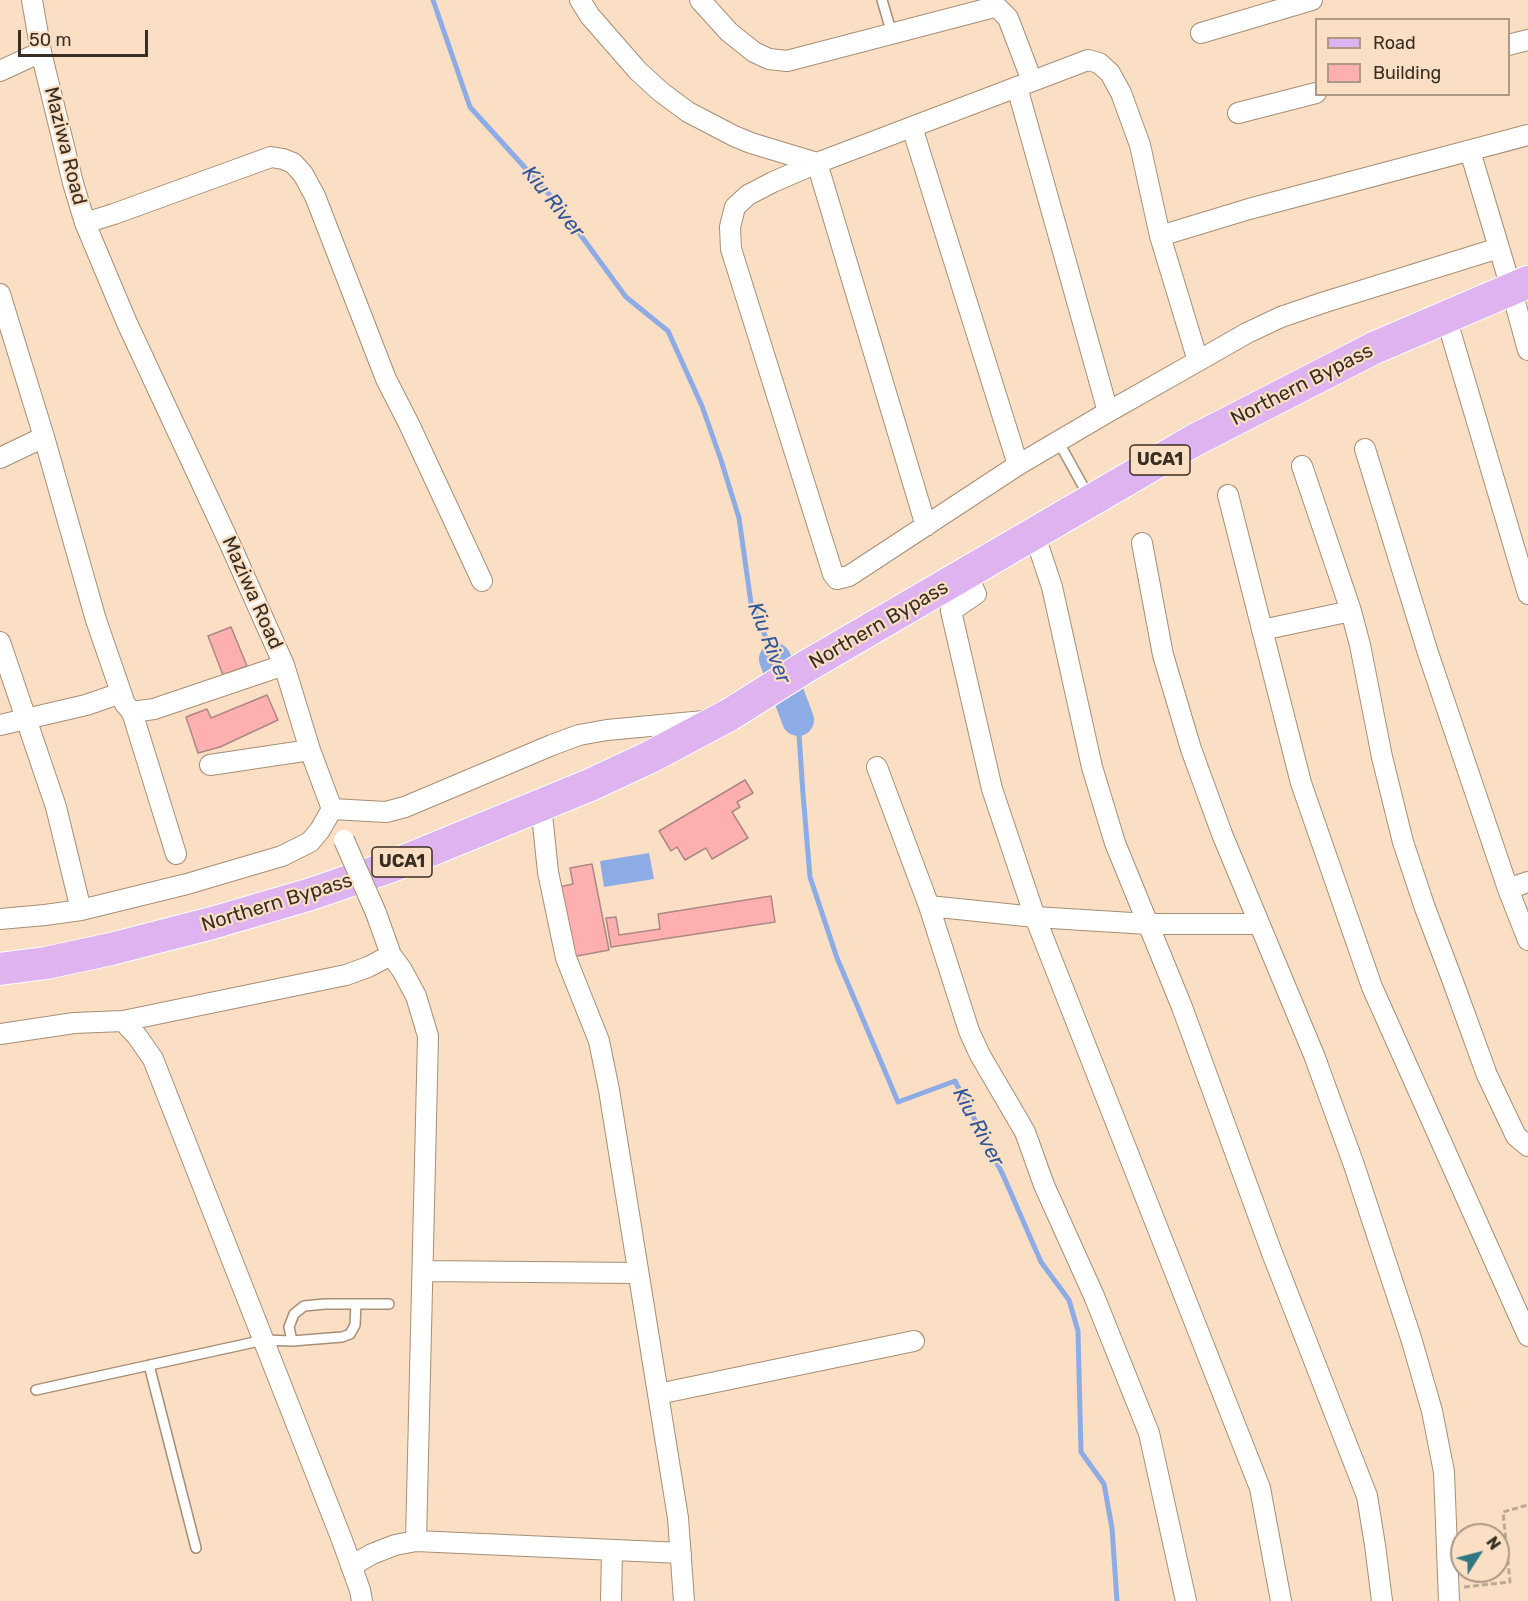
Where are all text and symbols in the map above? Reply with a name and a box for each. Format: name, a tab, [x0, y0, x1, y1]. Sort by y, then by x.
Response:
scale bar	[21, 18, 152, 56]
legend	[1315, 18, 1510, 96]
text: 50 m	[29, 29, 72, 51]
text: Road	[1373, 32, 1416, 54]
text: Building	[1373, 62, 1441, 84]
street label: Maziwa Road	[39, 84, 91, 208]
water label: Kiu River	[516, 161, 590, 243]
street label: Northern Bypass	[1227, 339, 1377, 431]
road number: UCA1	[1130, 445, 1190, 475]
street label: Maziwa Road	[216, 533, 288, 653]
street label: Northern Bypass	[805, 575, 953, 675]
water label: Kiu River	[742, 599, 796, 687]
road number: UCA1	[372, 847, 432, 877]
street label: Northern Bypass	[199, 869, 355, 937]
water label: Kiu River	[947, 1083, 1009, 1171]
north arrow	[1450, 1523, 1510, 1583]
text: N	[1482, 1533, 1504, 1554]

